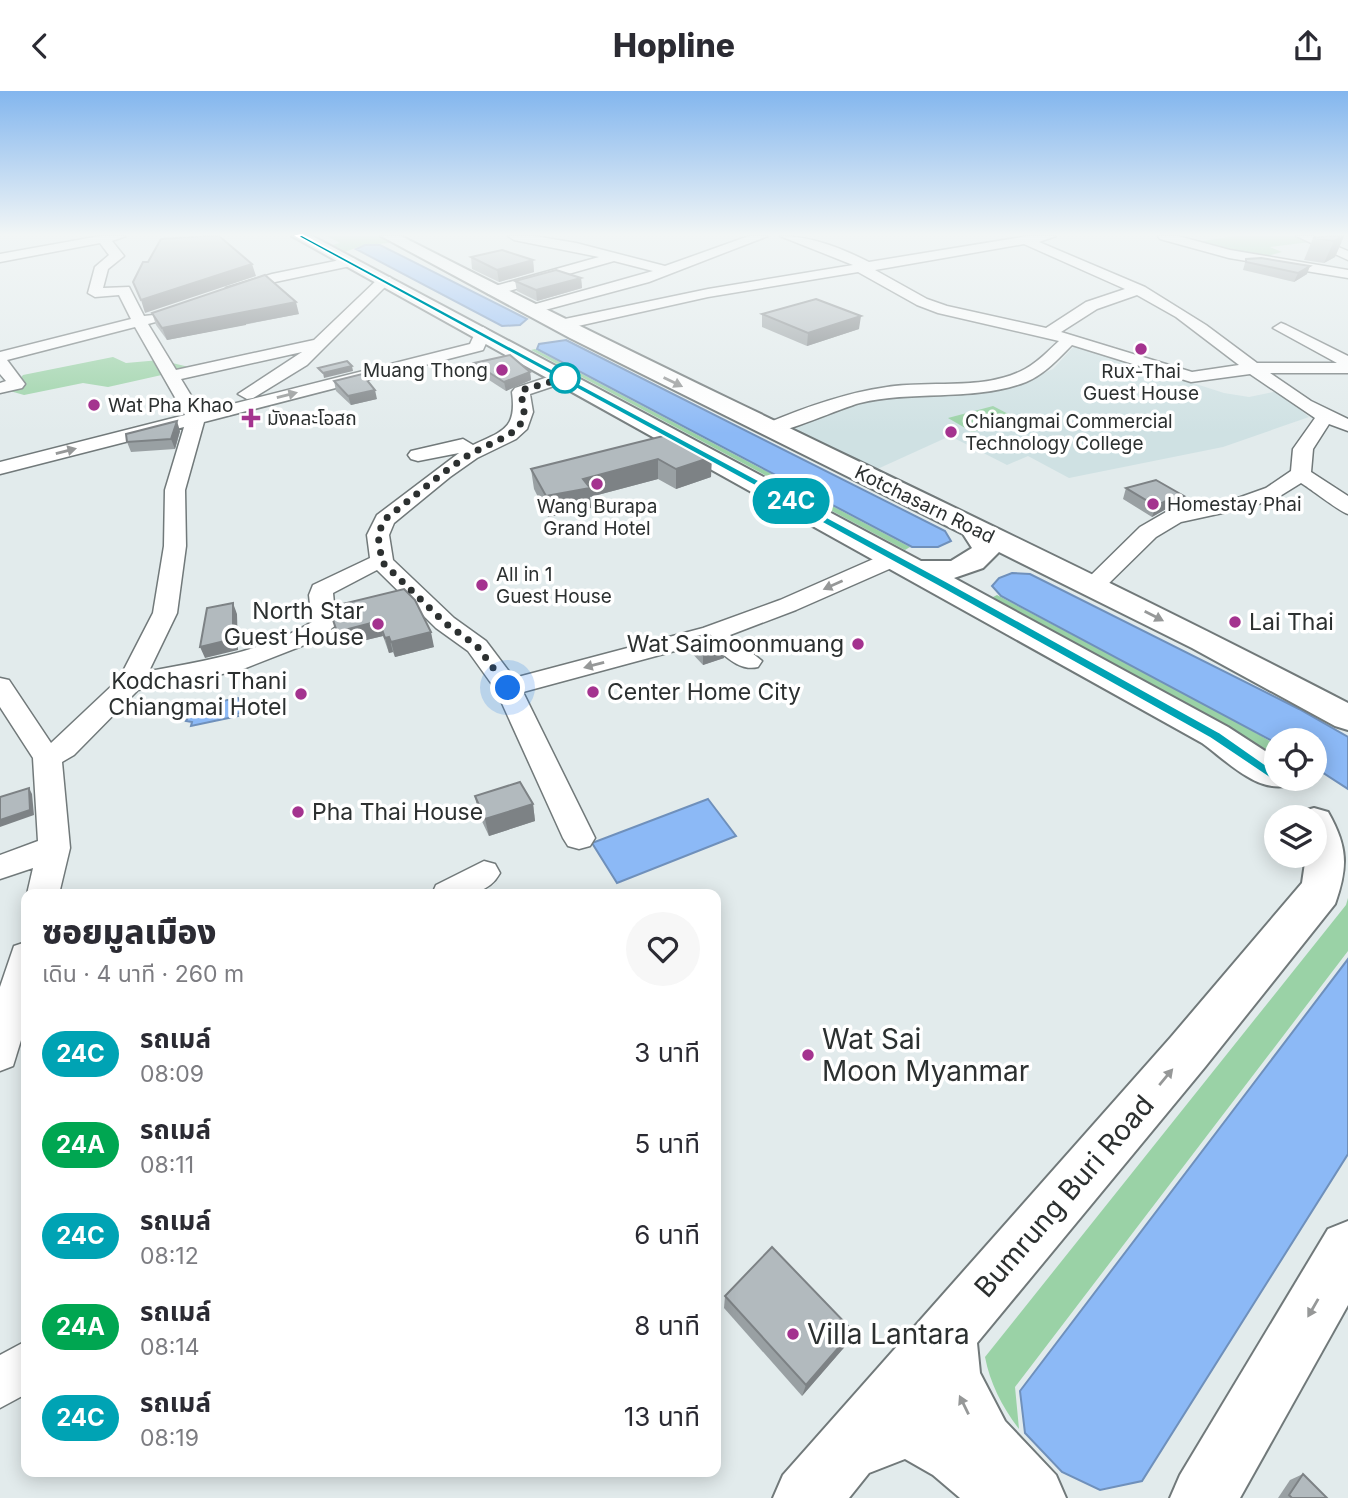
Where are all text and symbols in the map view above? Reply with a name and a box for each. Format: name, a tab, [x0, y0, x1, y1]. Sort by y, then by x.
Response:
text: Hopline	[613, 26, 735, 65]
icon: back	[21, 27, 59, 65]
icon: share	[1289, 27, 1327, 65]
marker: Rux-Thai Guest House	[1133, 341, 1149, 357]
place label: Muang Thong	[363, 359, 488, 382]
place label: Rux-Thai Guest House	[1083, 360, 1199, 405]
marker: Muang Thong	[494, 362, 510, 378]
unlabelled marker	[550, 363, 580, 393]
one-way arrow	[663, 376, 683, 387]
one-way arrow	[276, 390, 298, 401]
place label: Wat Pha Khao	[108, 394, 233, 417]
marker: Wat Pha Khao	[86, 397, 102, 413]
place label: มังคละโอสถ	[267, 407, 357, 430]
marker: มังคละโอสถ	[241, 408, 261, 428]
place label: Chiangmai Commercial Technology College	[965, 410, 1173, 455]
marker: Chiangmai Commercial Technology College	[943, 424, 959, 440]
one-way arrow	[55, 445, 77, 456]
street label: Kotchasarn Road	[851, 461, 998, 548]
marker: Wang Burapa Grand Hotel	[589, 476, 605, 492]
line badge: 24C	[751, 478, 831, 524]
text: 24C	[767, 486, 815, 515]
place label: Homestay Phai	[1167, 493, 1302, 516]
place label: Wang Burapa Grand Hotel	[537, 495, 657, 540]
marker: Homestay Phai	[1145, 496, 1161, 512]
place label: All in 1 Guest House	[496, 563, 612, 608]
marker: All in 1 Guest House	[474, 577, 490, 593]
one-way arrow	[822, 580, 843, 591]
place label: North Star Guest House	[224, 597, 364, 651]
place label: Lai Thai	[1249, 608, 1334, 636]
one-way arrow	[1144, 611, 1164, 622]
marker: Lai Thai	[1227, 614, 1243, 630]
marker: North Star Guest House	[370, 616, 386, 632]
place label: Wat Saimoonmuang	[627, 630, 844, 658]
marker: Wat Saimoonmuang	[850, 636, 866, 652]
one-way arrow	[583, 660, 605, 671]
place label: Kodchasri Thani Chiangmai Hotel	[108, 667, 287, 721]
your location	[490, 670, 525, 705]
place label: Center Home City	[607, 678, 801, 706]
marker: Center Home City	[585, 684, 601, 700]
marker: Kodchasri Thani Chiangmai Hotel	[293, 686, 309, 702]
map controls	[1264, 728, 1327, 868]
button: locate	[1264, 728, 1327, 791]
place label: Pha Thai House	[312, 798, 483, 826]
marker: Pha Thai House	[290, 804, 306, 820]
button: layers	[1264, 805, 1327, 868]
text: ซอยมูลเมือง	[42, 912, 216, 952]
button: heart	[626, 912, 700, 986]
text: เดิน · 4 นาที · 260 m	[42, 960, 244, 988]
place label: Wat Sai Moon Myanmar	[822, 1022, 1029, 1088]
text: รถเมล์	[140, 1023, 211, 1054]
text: 3 นาที	[634, 1037, 700, 1068]
text: 24C	[56, 1039, 105, 1068]
marker: Wat Sai Moon Myanmar	[800, 1047, 816, 1063]
text: 08:09	[140, 1060, 204, 1088]
one-way arrow	[1158, 1069, 1173, 1086]
street label: Bumrung Buri Road	[967, 1088, 1161, 1304]
text: รถเมล์	[140, 1114, 211, 1145]
text: 5 นาที	[635, 1128, 700, 1159]
text: 24A	[56, 1130, 105, 1159]
text: 08:11	[140, 1151, 194, 1179]
text: รถเมล์	[140, 1205, 211, 1236]
text: 6 นาที	[634, 1219, 700, 1250]
text: 24C	[56, 1221, 105, 1250]
text: 08:12	[140, 1242, 199, 1270]
text: รถเมล์	[140, 1296, 211, 1327]
one-way arrow	[1307, 1299, 1320, 1318]
text: 8 นาที	[634, 1310, 700, 1341]
text: 24A	[56, 1312, 105, 1341]
place label: Villa Lantara	[807, 1317, 970, 1351]
marker: Villa Lantara	[785, 1326, 801, 1342]
text: 08:14	[140, 1333, 200, 1361]
text: รถเมล์	[140, 1387, 211, 1418]
one-way arrow	[958, 1395, 969, 1415]
text: 13 นาที	[624, 1401, 700, 1432]
text: 24C	[56, 1403, 105, 1432]
text: 08:19	[140, 1424, 199, 1452]

